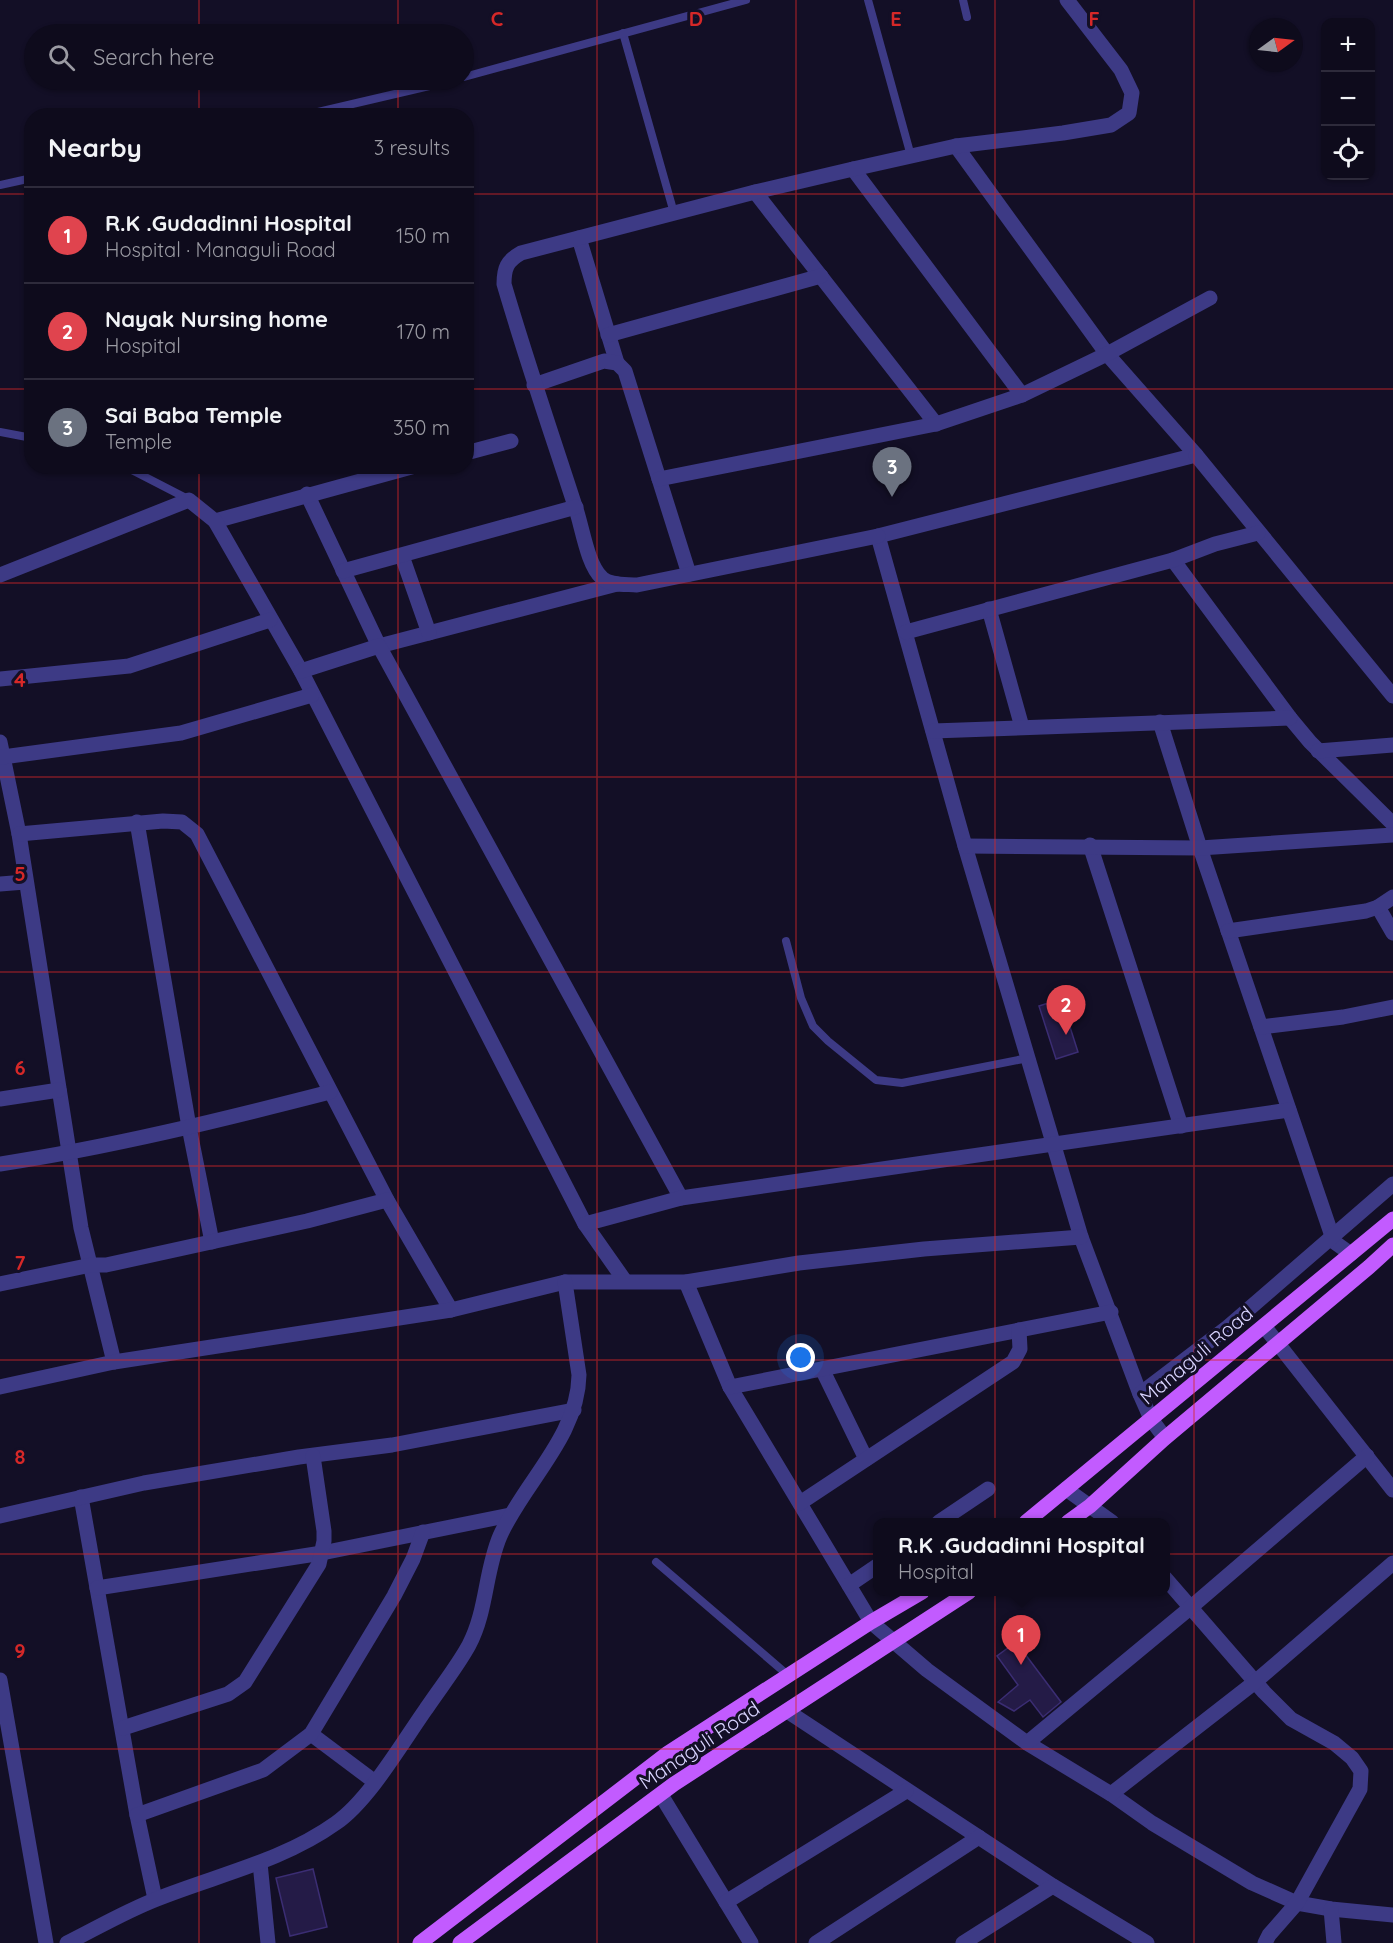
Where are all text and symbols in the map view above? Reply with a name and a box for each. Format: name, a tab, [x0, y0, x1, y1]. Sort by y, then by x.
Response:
text: C	[491, 6, 504, 31]
text: D	[689, 6, 703, 31]
text: E	[890, 6, 902, 31]
text: F	[1088, 6, 1100, 31]
north arrow	[1249, 18, 1303, 72]
map controls	[1321, 18, 1375, 180]
button: +	[1321, 18, 1375, 72]
search box	[24, 24, 474, 90]
icon: search	[45, 41, 78, 74]
text: Search here	[93, 43, 214, 71]
button: −	[1321, 72, 1375, 126]
button: locate	[1321, 126, 1375, 180]
text: Nearby	[48, 131, 142, 164]
text: 3 results	[374, 135, 450, 160]
text: R.K .Gudadinni Hospital	[105, 209, 352, 237]
text: 1	[64, 223, 71, 248]
text: 150 m	[396, 223, 450, 248]
text: Hospital · Managuli Road	[105, 237, 336, 262]
text: Nayak Nursing home	[105, 305, 328, 333]
text: 2	[62, 319, 73, 344]
text: 170 m	[397, 319, 450, 344]
text: Hospital	[105, 333, 181, 358]
text: Sai Baba Temple	[105, 401, 282, 429]
text: 3	[62, 415, 73, 440]
text: 350 m	[393, 415, 450, 440]
text: Temple	[105, 429, 172, 454]
pin: 3	[872, 448, 912, 497]
text: 4	[14, 667, 26, 692]
text: 5	[14, 861, 26, 886]
pin: 2	[1046, 986, 1086, 1035]
text: 6	[14, 1055, 26, 1080]
text: 7	[15, 1250, 26, 1275]
street label: Managuli Road	[1134, 1300, 1258, 1410]
your location	[786, 1343, 815, 1372]
text: 8	[15, 1444, 26, 1469]
popup	[873, 1518, 1170, 1596]
text: R.K .Gudadinni Hospital	[898, 1531, 1145, 1559]
text: Hospital	[898, 1559, 974, 1584]
pin: 1	[1002, 1616, 1040, 1665]
text: 9	[14, 1638, 26, 1663]
street label: Managuli Road	[634, 1695, 764, 1795]

